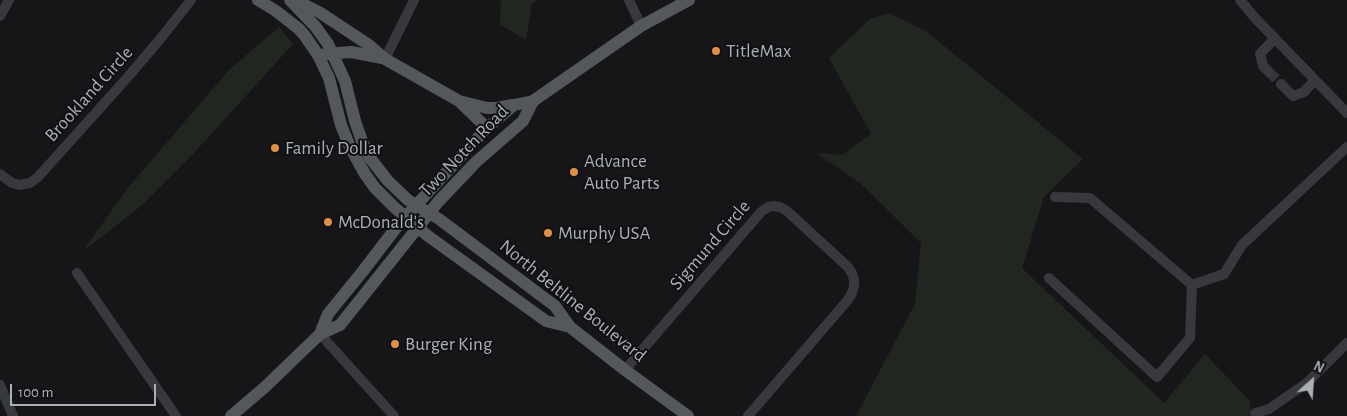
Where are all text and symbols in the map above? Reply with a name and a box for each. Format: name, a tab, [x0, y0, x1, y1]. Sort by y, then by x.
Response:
place label: TitleMax	[726, 40, 791, 62]
street label: Brookland Circle	[40, 41, 138, 147]
marker: TitleMax	[710, 45, 722, 57]
street label: Two Notch Road	[415, 100, 513, 202]
place label: Family Dollar	[285, 137, 383, 159]
marker: Family Dollar	[269, 142, 281, 154]
place label: Advance Auto Parts	[584, 150, 660, 194]
marker: Advance Auto Parts	[568, 166, 580, 178]
street label: Sigmund Circle	[665, 195, 755, 295]
place label: McDonald's	[338, 211, 424, 233]
marker: McDonald's	[322, 216, 334, 228]
place label: Murphy USA	[558, 222, 651, 244]
marker: Murphy USA	[542, 227, 554, 239]
street label: North Beltline Boulevard	[495, 235, 651, 367]
place label: Burger King	[405, 333, 492, 355]
marker: Burger King	[389, 338, 401, 350]
north arrow	[1287, 356, 1337, 406]
text: N	[1311, 359, 1326, 376]
scale bar	[12, 374, 159, 406]
text: 100 m	[18, 385, 53, 400]

